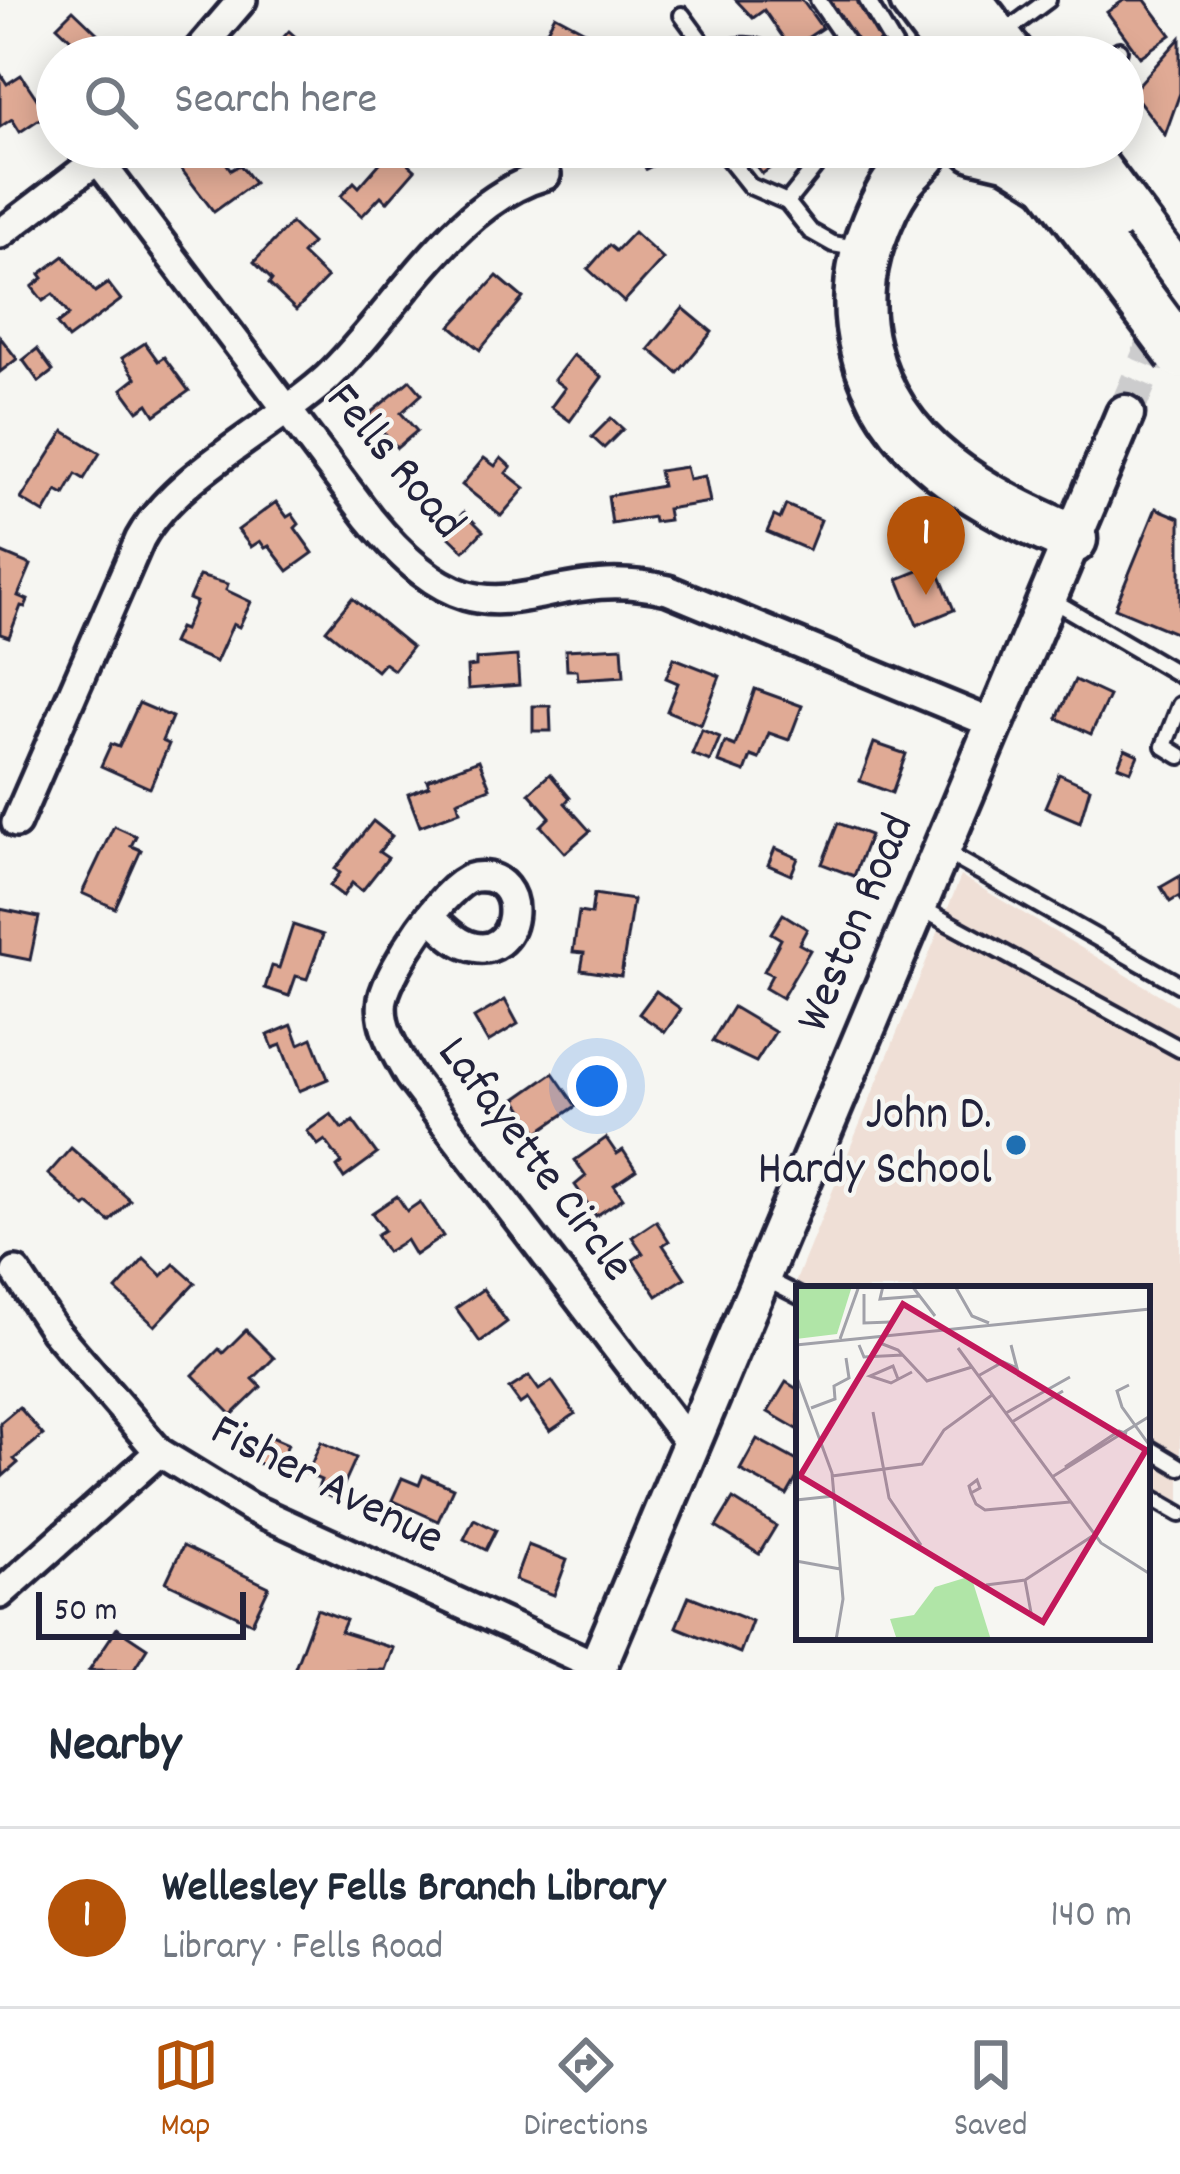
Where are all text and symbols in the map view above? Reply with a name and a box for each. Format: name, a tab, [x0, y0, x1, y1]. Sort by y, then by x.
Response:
search box	[36, 36, 1144, 168]
icon: search	[78, 69, 144, 135]
text: Search here	[174, 70, 377, 134]
street label: Fells Road	[307, 369, 479, 557]
pin: 1	[887, 496, 965, 595]
street label: Weston Road	[781, 804, 935, 1044]
street label: Lafayette Circle	[418, 1024, 648, 1298]
your location	[567, 1056, 627, 1116]
place label: John D. Hardy School	[758, 1083, 992, 1207]
marker: John D. Hardy School	[1003, 1132, 1029, 1158]
inset map	[796, 1286, 1150, 1640]
street label: Fisher Avenue	[197, 1399, 455, 1575]
scale bar	[36, 1586, 246, 1639]
text: 50 m	[54, 1589, 118, 1636]
text: Nearby	[48, 1712, 181, 1784]
text: Wellesley Fells Branch Library	[162, 1858, 665, 1922]
text: 1	[83, 1890, 91, 1945]
text: 140 m	[1050, 1890, 1132, 1945]
text: Library · Fells Road	[162, 1922, 443, 1977]
tab: Map	[153, 2032, 219, 2151]
tab: Directions	[524, 2032, 649, 2151]
tab: Saved	[954, 2032, 1027, 2151]

